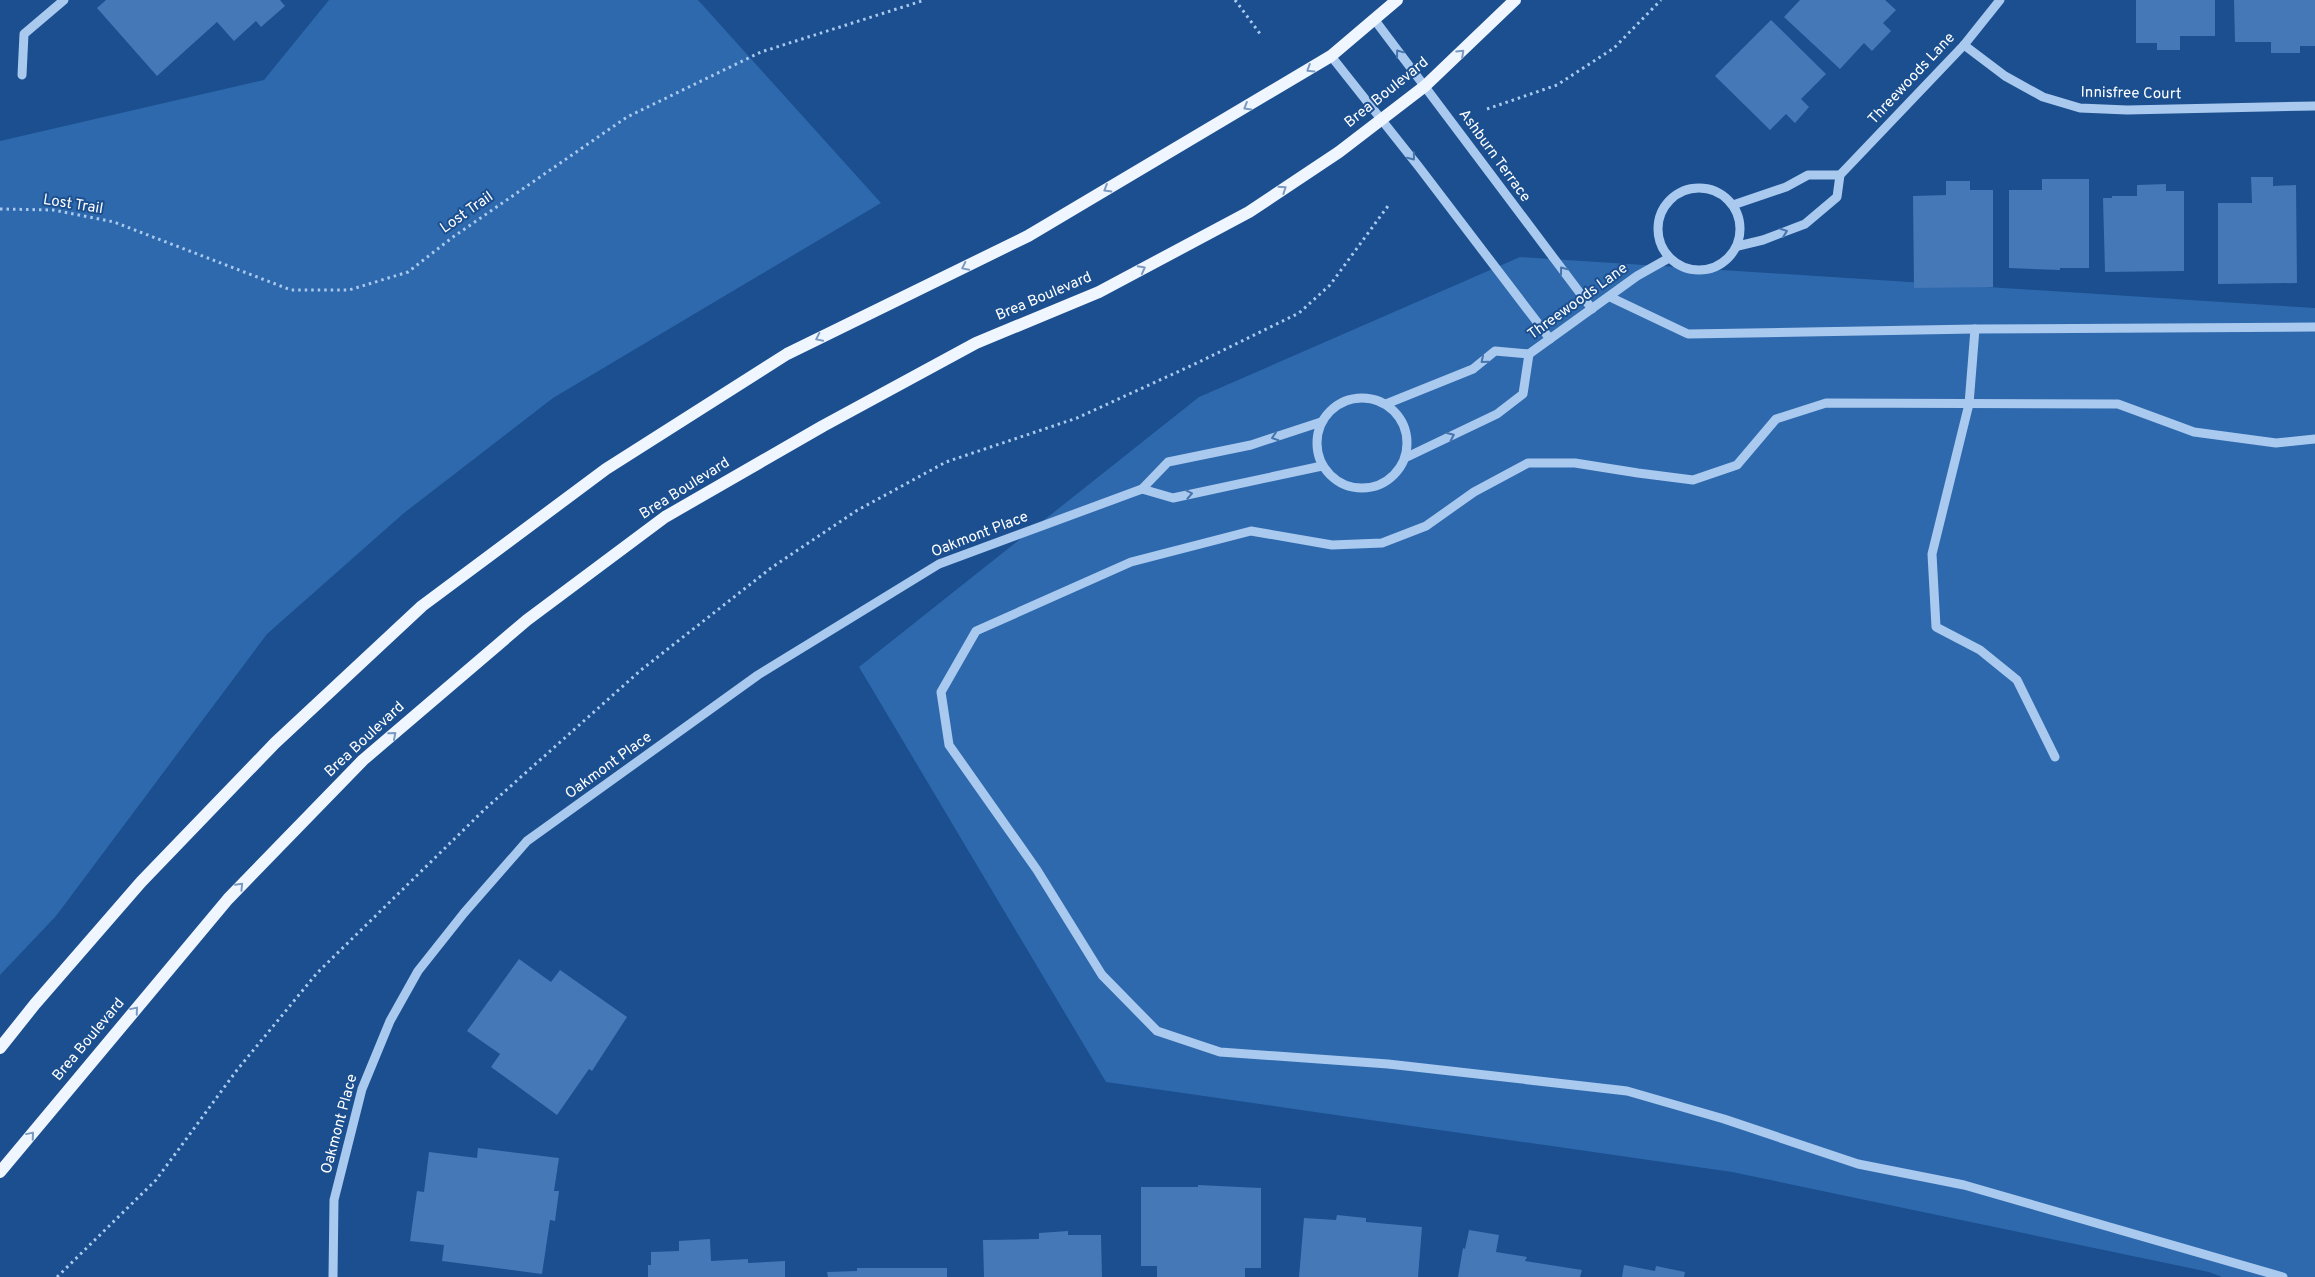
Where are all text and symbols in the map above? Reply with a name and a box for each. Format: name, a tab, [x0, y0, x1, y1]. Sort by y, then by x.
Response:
street label: Threewoods Lane	[1864, 29, 1960, 129]
one-way arrow	[1397, 50, 1405, 59]
one-way arrow	[1455, 50, 1464, 59]
street label: Brea Boulevard	[1341, 53, 1433, 133]
one-way arrow	[1306, 62, 1315, 72]
street label: Innisfree Court	[2080, 84, 2182, 104]
one-way arrow	[1244, 100, 1253, 110]
street label: Ashburn Terrace	[1454, 106, 1534, 206]
one-way arrow	[1406, 151, 1415, 161]
one-way arrow	[1104, 183, 1113, 193]
one-way arrow	[1277, 186, 1287, 195]
street label: Lost Trail	[437, 188, 497, 238]
street label: Lost Trail	[42, 191, 104, 219]
one-way arrow	[1779, 228, 1788, 238]
street label: Threewoods Lane	[1524, 259, 1632, 345]
one-way arrow	[961, 261, 970, 271]
one-way arrow	[1137, 266, 1146, 276]
one-way arrow	[1560, 267, 1568, 276]
street label: Brea Boulevard	[993, 268, 1095, 326]
one-way arrow	[815, 332, 824, 342]
one-way arrow	[1481, 355, 1490, 363]
one-way arrow	[1271, 432, 1280, 442]
one-way arrow	[1446, 432, 1455, 442]
street label: Brea Boulevard	[636, 454, 734, 524]
one-way arrow	[1184, 490, 1193, 500]
street label: Oakmont Place	[929, 508, 1031, 562]
street label: Brea Boulevard	[321, 698, 409, 782]
street label: Oakmont Place	[562, 728, 656, 804]
one-way arrow	[387, 732, 396, 740]
one-way arrow	[235, 883, 244, 892]
street label: Brea Boulevard	[49, 995, 129, 1085]
one-way arrow	[130, 1007, 138, 1016]
street label: Oakmont Place	[318, 1072, 362, 1176]
one-way arrow	[26, 1132, 34, 1141]

